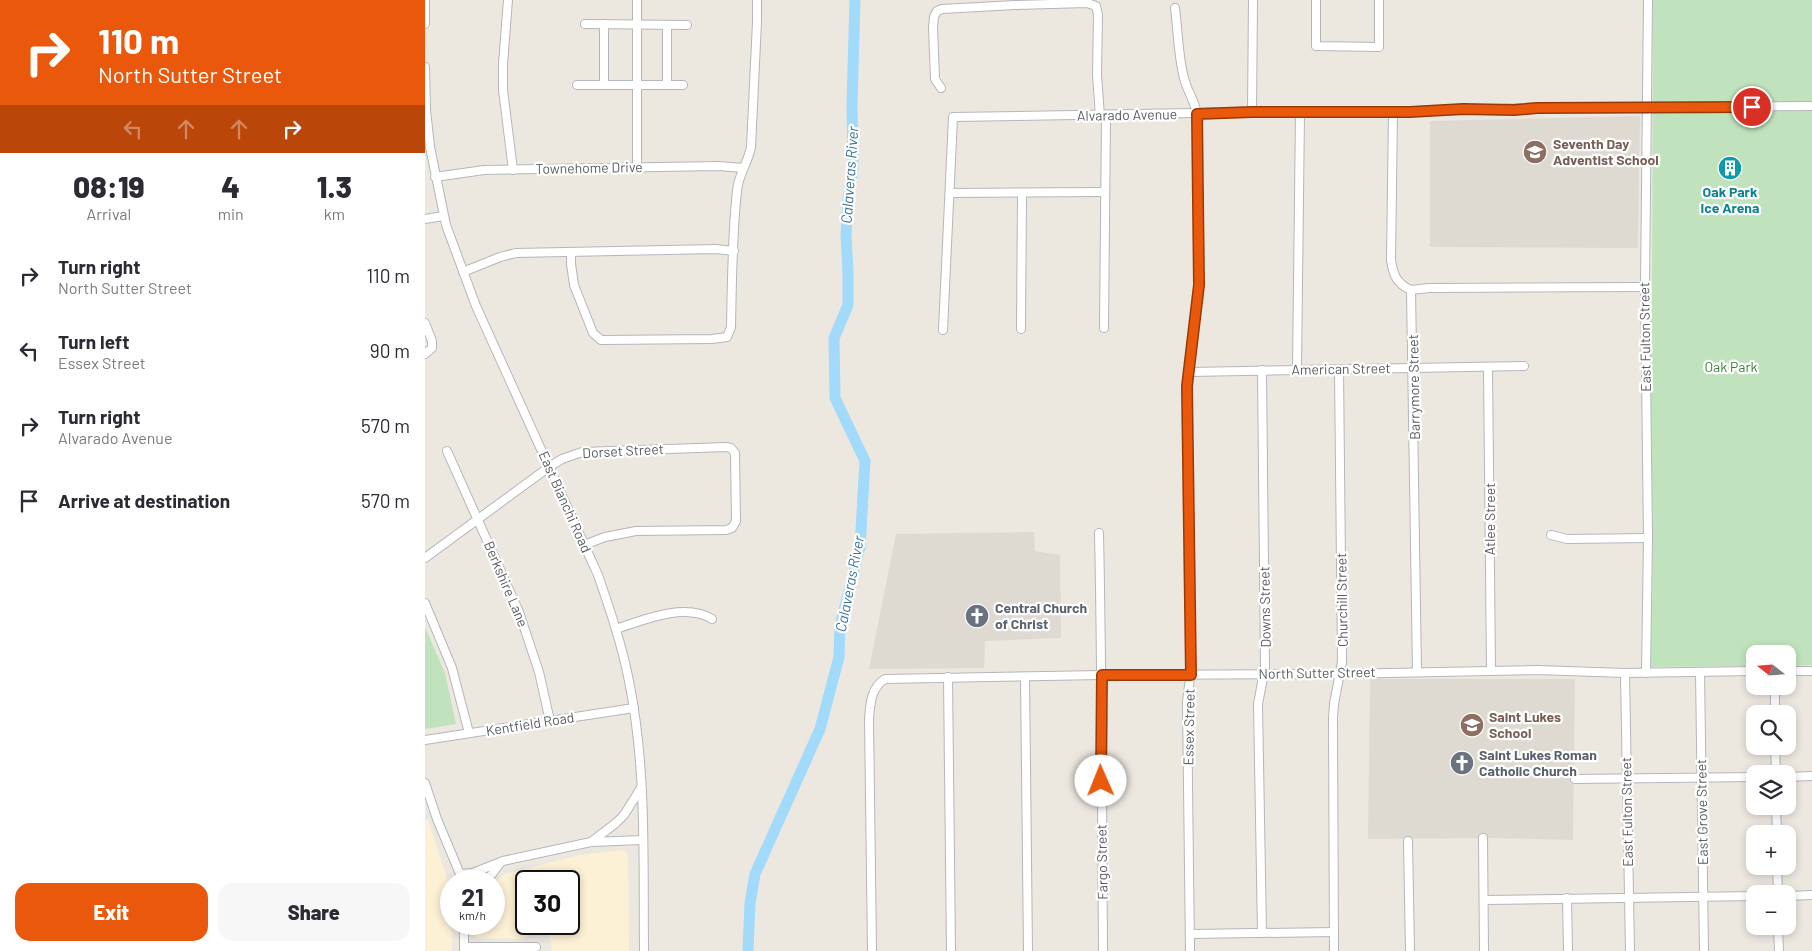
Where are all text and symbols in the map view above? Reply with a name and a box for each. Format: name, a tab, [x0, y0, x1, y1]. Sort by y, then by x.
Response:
text: 110 m	[98, 19, 179, 61]
icon: right	[15, 20, 80, 85]
text: North Sutter Street	[98, 61, 282, 87]
pin	[1731, 86, 1773, 128]
icon: arrive	[1738, 93, 1766, 121]
street label: Alvarado Avenue	[1077, 105, 1177, 124]
icon: left	[119, 115, 147, 143]
icon: ahead	[172, 115, 200, 143]
icon: ahead	[225, 115, 253, 143]
icon: right	[278, 115, 306, 143]
water label: Calaveras River	[837, 125, 861, 224]
place label: Seventh Day Adventist School	[1553, 135, 1659, 168]
school or university icon: Seventh Day Adventist School	[1522, 139, 1548, 165]
building icon: Oak Park Ice Arena	[1717, 155, 1743, 181]
street label: Townehome Drive	[535, 158, 643, 177]
text: 08:19	[73, 168, 145, 204]
text: 4	[221, 168, 240, 204]
text: 1.3	[317, 168, 352, 204]
place label: Oak Park Ice Arena	[1701, 183, 1759, 216]
text: Arrival	[86, 204, 131, 223]
text: min	[218, 204, 244, 223]
text: km	[324, 204, 345, 223]
text: Turn right	[58, 255, 140, 278]
icon: right	[15, 262, 43, 290]
text: 110 m	[366, 264, 410, 287]
text: North Sutter Street	[58, 278, 192, 297]
street label: East Fulton Street	[1635, 282, 1654, 392]
text: Turn left	[58, 330, 129, 353]
street label: Barrymore Street	[1404, 334, 1423, 440]
icon: left	[15, 337, 43, 365]
text: 90 m	[370, 339, 410, 362]
text: Essex Street	[58, 353, 146, 372]
park label: Oak Park	[1704, 358, 1758, 375]
street label: American Street	[1291, 359, 1391, 378]
text: Turn right	[58, 405, 140, 428]
icon: right	[15, 412, 43, 440]
text: 570 m	[361, 414, 410, 437]
text: Alvarado Avenue	[58, 428, 172, 447]
street label: Dorset Street	[582, 440, 664, 461]
street label: East Bianchi Road	[535, 448, 595, 555]
street label: Atlee Street	[1481, 483, 1498, 555]
icon: arrive	[15, 487, 43, 515]
text: Arrive at destination	[58, 489, 230, 512]
text: 570 m	[361, 489, 410, 512]
water label: Calaveras River	[831, 533, 867, 633]
street label: Berkshire Lane	[481, 538, 532, 629]
street label: Churchill Street	[1332, 553, 1351, 647]
street label: Downs Street	[1255, 566, 1274, 648]
place label: Central Church of Christ	[995, 599, 1087, 632]
church icon: Central Church of Christ	[964, 603, 990, 629]
north arrow	[1746, 645, 1796, 695]
map controls	[1746, 645, 1796, 935]
street label: North Sutter Street	[1258, 663, 1376, 682]
street label: Essex Street	[1179, 688, 1198, 765]
button: search	[1746, 705, 1796, 755]
street label: Kentfield Road	[485, 708, 575, 739]
place label: Saint Lukes School	[1489, 708, 1561, 741]
school or university icon: Saint Lukes School	[1459, 712, 1485, 738]
place label: Saint Lukes Roman Catholic Church	[1479, 746, 1597, 779]
church icon: Saint Lukes Roman Catholic Church	[1449, 750, 1475, 776]
position arrow	[1074, 754, 1126, 806]
street label: East Fulton Street	[1617, 757, 1636, 867]
street label: East Grove Street	[1692, 759, 1711, 865]
button: layers	[1746, 765, 1796, 815]
street label: Fargo Street	[1092, 824, 1111, 900]
button: +	[1746, 825, 1796, 875]
speed limit sign: 30	[515, 870, 580, 935]
text: 21	[461, 881, 484, 911]
button: Exit	[15, 883, 208, 941]
button: Share	[218, 883, 410, 941]
button: −	[1746, 885, 1796, 935]
text: km/h	[459, 908, 486, 922]

